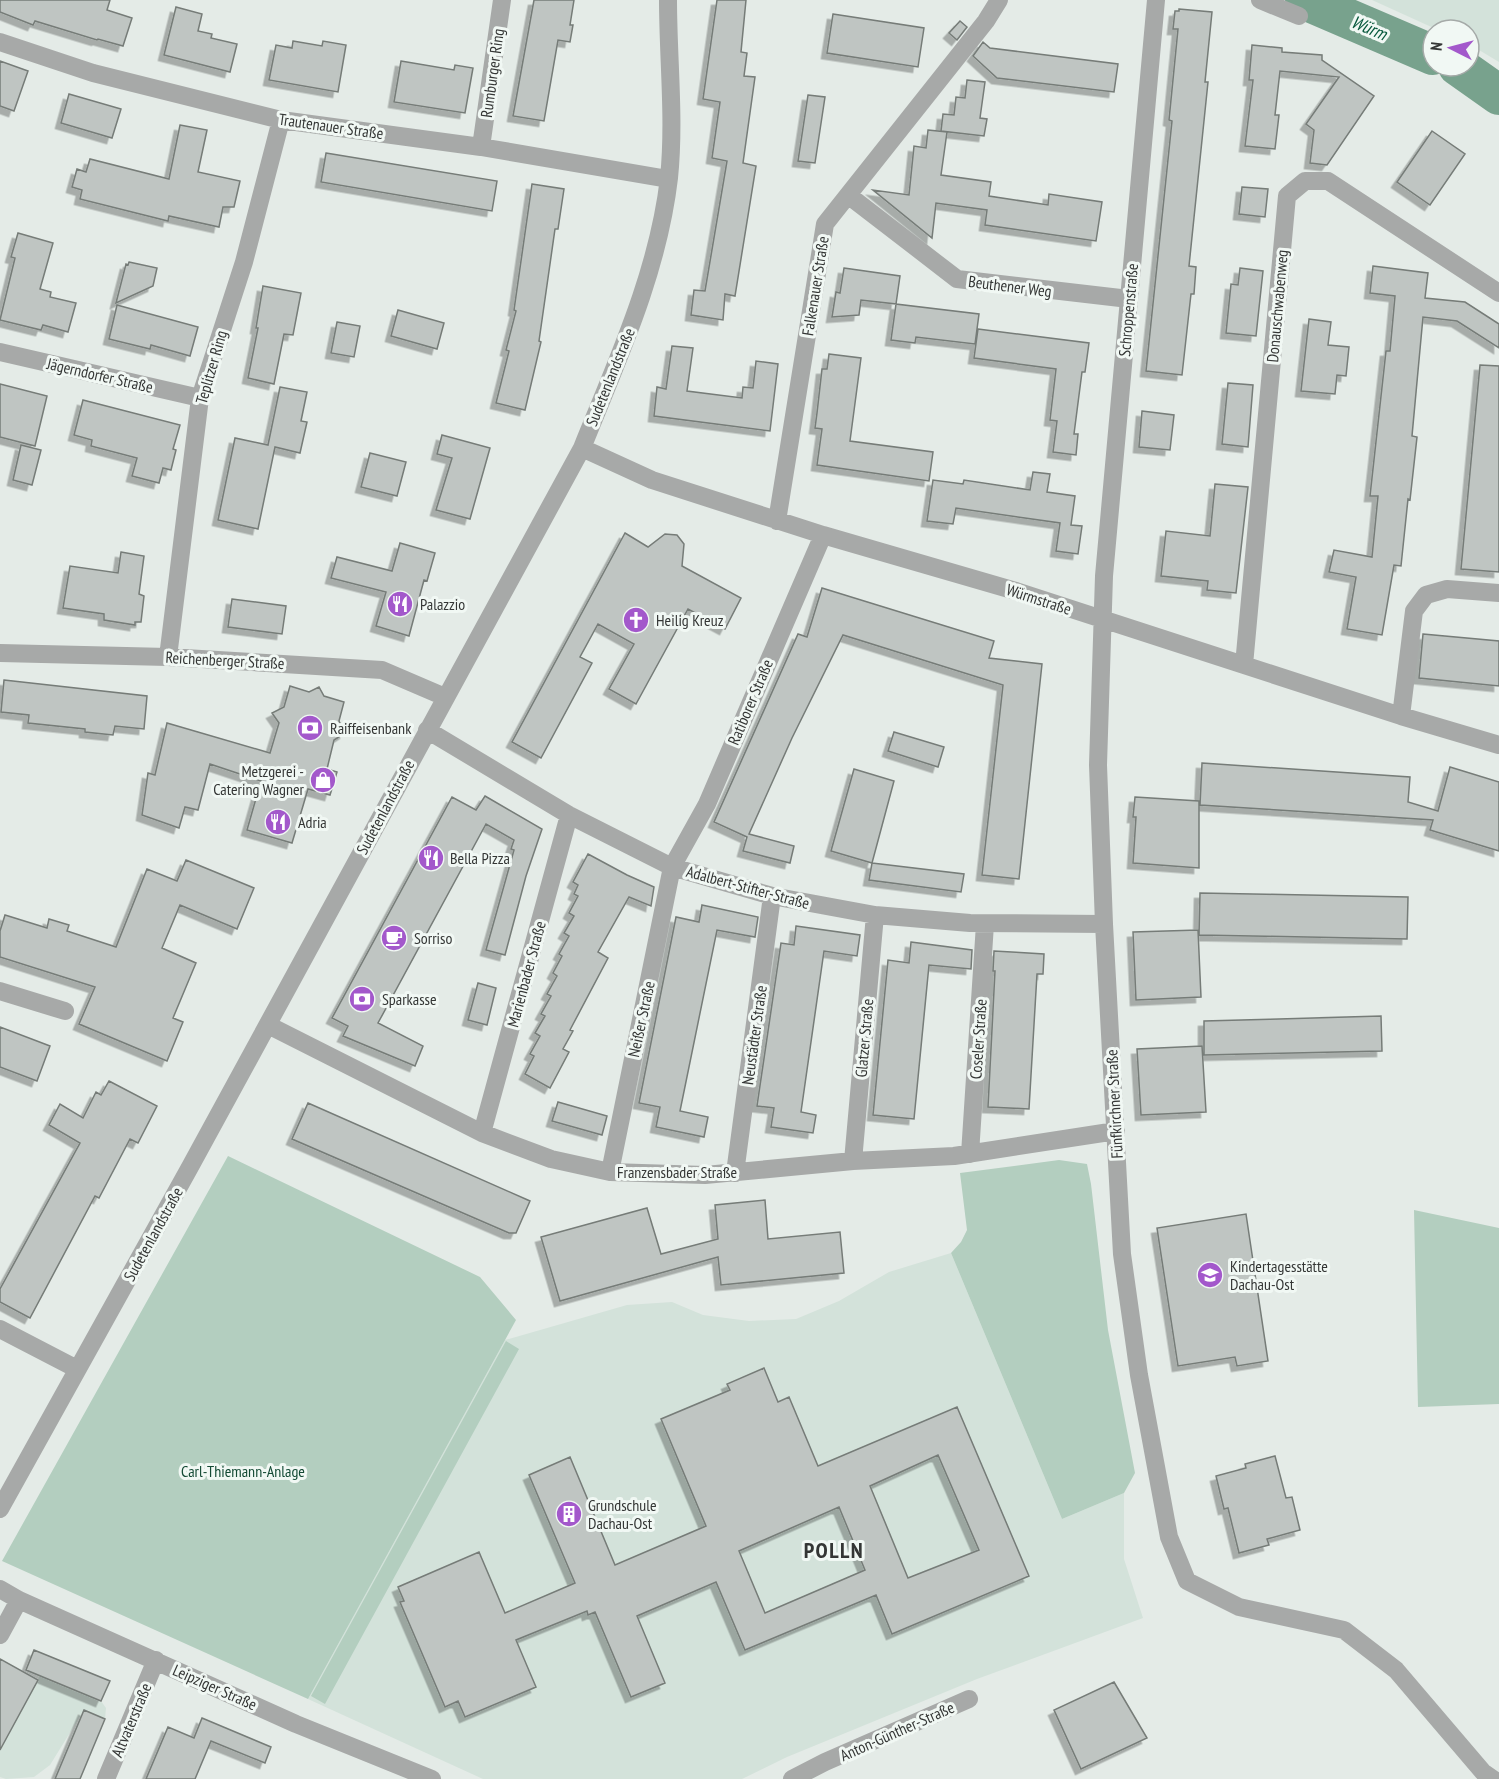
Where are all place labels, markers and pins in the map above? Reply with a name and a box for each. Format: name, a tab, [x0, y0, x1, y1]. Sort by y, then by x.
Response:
restaurant icon: Palazzio	[385, 589, 415, 619]
place label: Palazzio	[420, 594, 465, 614]
church icon: Heilig Kreuz	[621, 605, 651, 635]
place label: Heilig Kreuz	[656, 610, 724, 630]
bank icon: Raiffeisenbank	[295, 713, 325, 743]
place label: Raiffeisenbank	[330, 718, 412, 738]
place label: Metzgerei - Catering Wagner	[213, 761, 305, 799]
shop icon: Metzgerei - Catering Wagner	[308, 765, 338, 795]
restaurant icon: Adria	[263, 807, 293, 837]
place label: Adria	[298, 812, 327, 832]
restaurant icon: Bella Pizza	[416, 843, 446, 873]
place label: Bella Pizza	[450, 848, 510, 868]
cafe icon: Sorriso	[379, 923, 409, 953]
place label: Sorriso	[414, 928, 452, 948]
bank icon: Sparkasse	[347, 984, 377, 1014]
place label: Sparkasse	[382, 989, 437, 1009]
place label: Kindertagesstätte Dachau-Ost	[1230, 1256, 1328, 1294]
school or university icon: Kindertagesstätte Dachau-Ost	[1195, 1260, 1225, 1290]
place label: Grundschule Dachau-Ost	[588, 1495, 657, 1533]
building icon: Grundschule Dachau-Ost	[554, 1499, 584, 1529]

